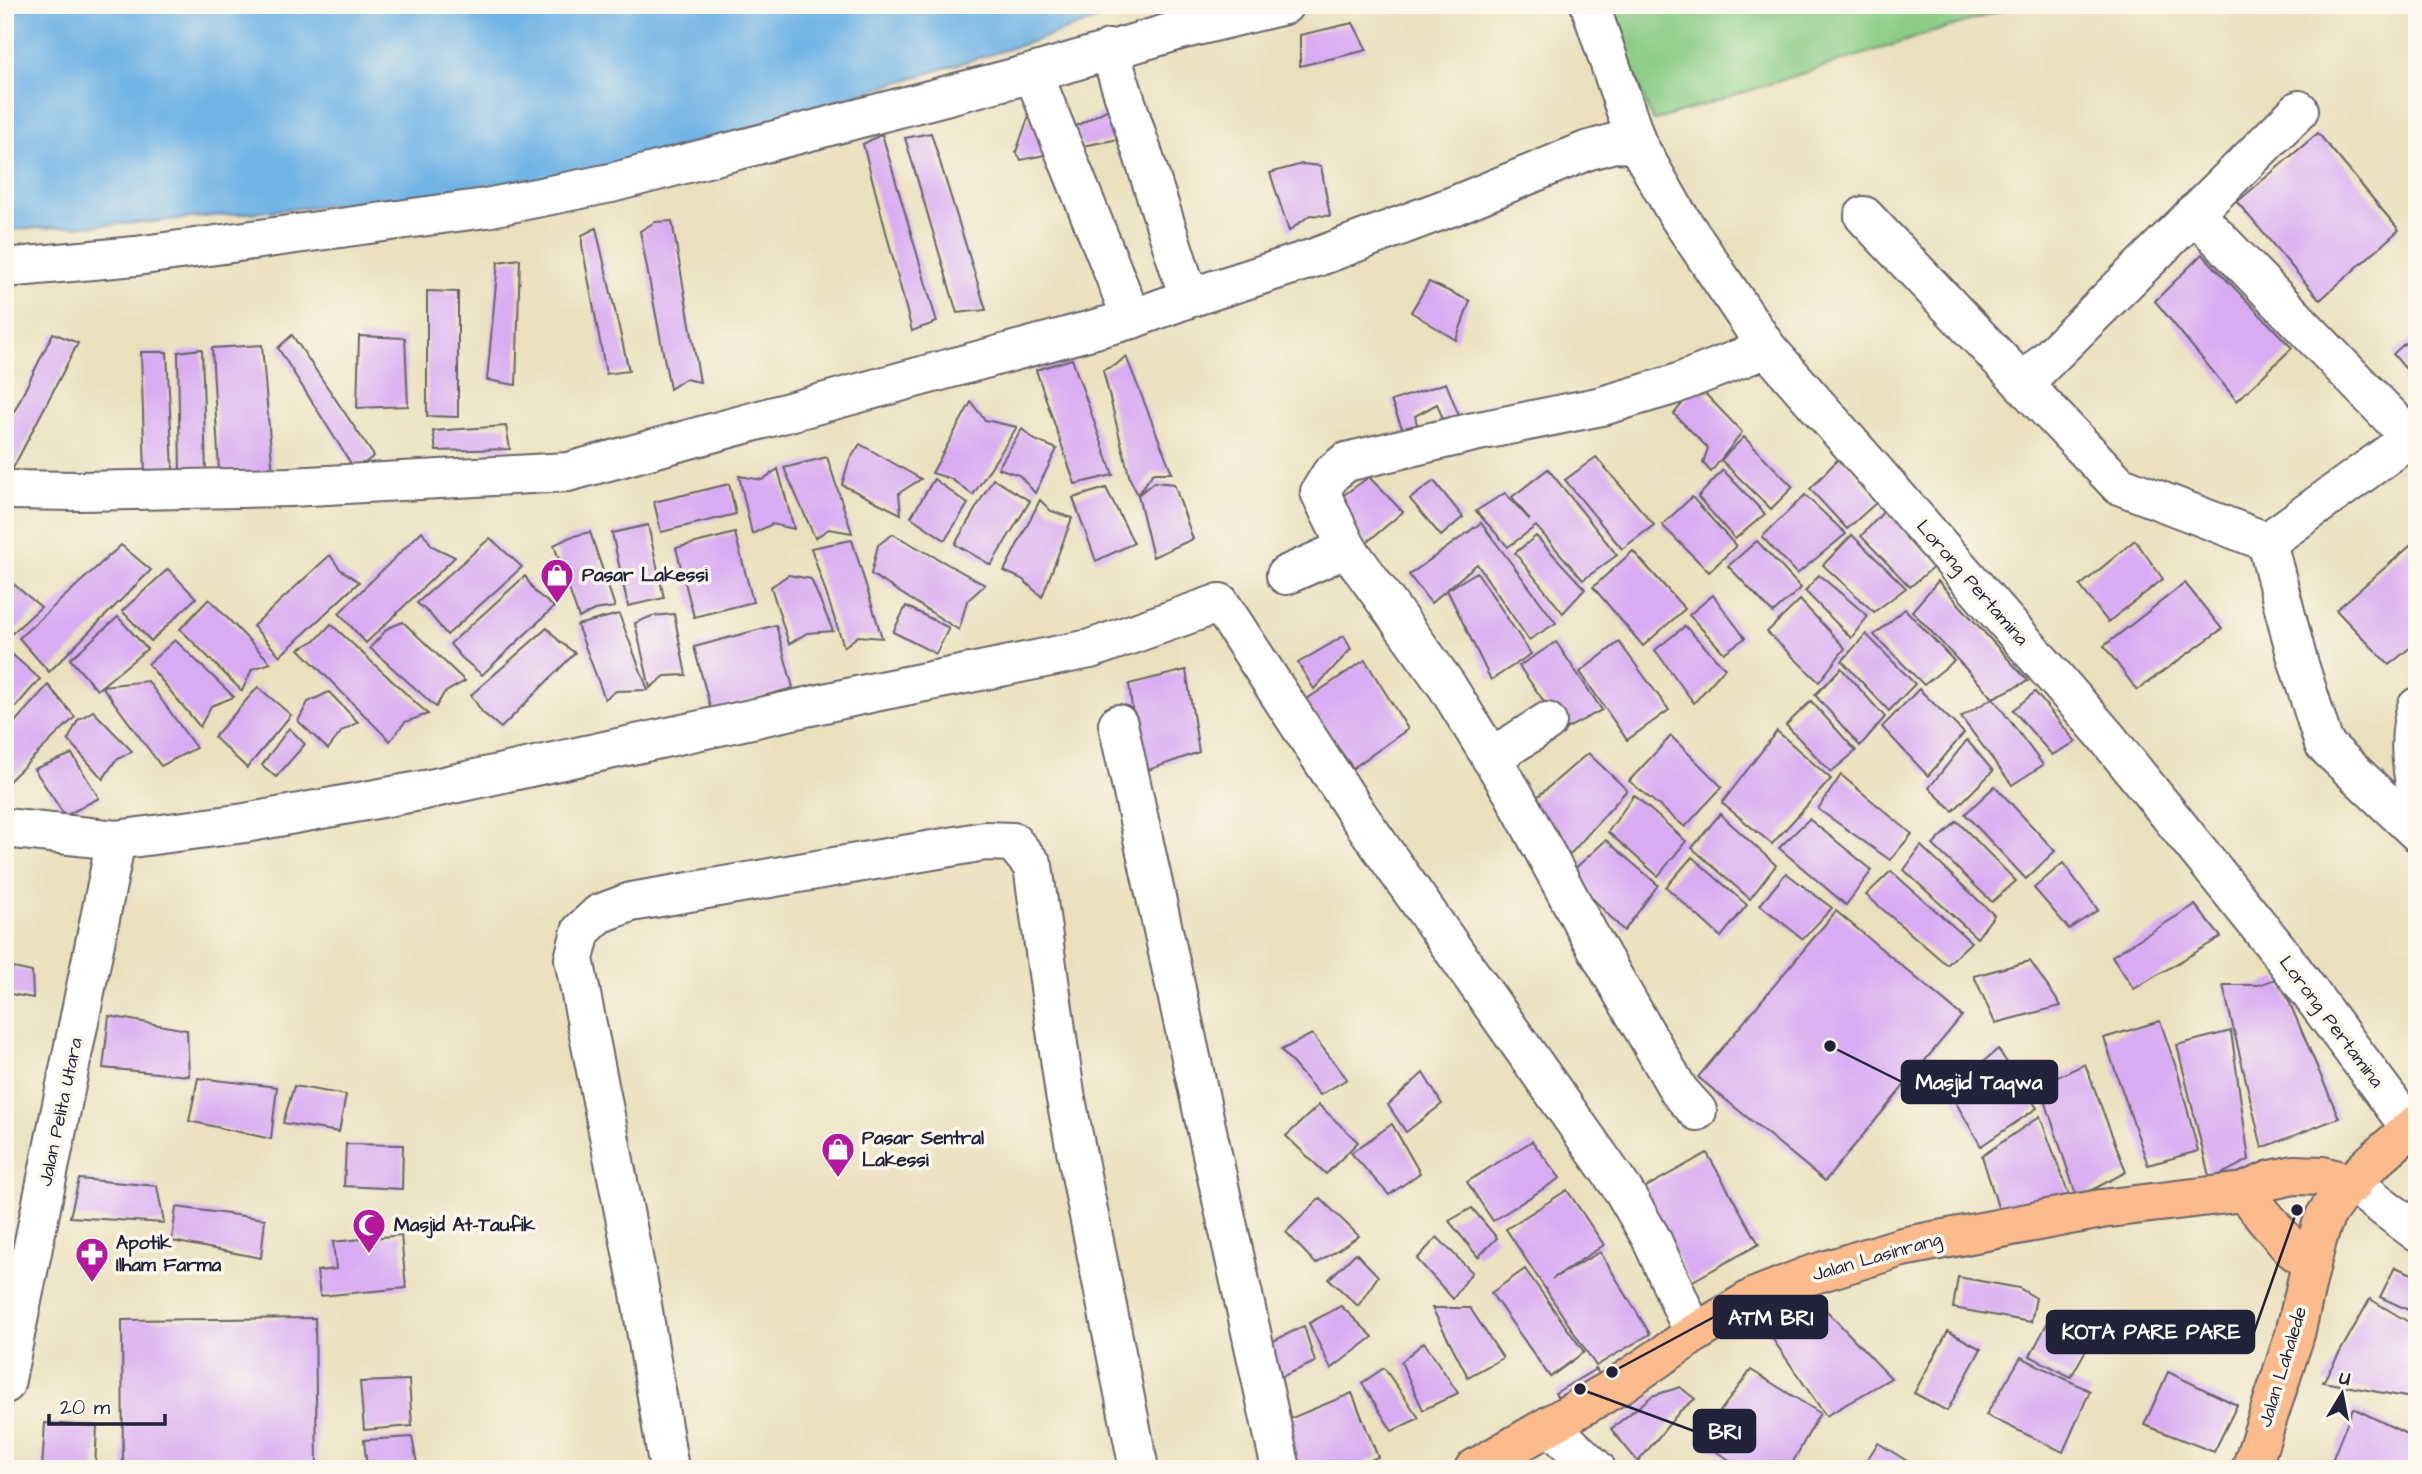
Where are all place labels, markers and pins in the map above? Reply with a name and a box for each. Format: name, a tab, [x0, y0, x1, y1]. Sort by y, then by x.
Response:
shop icon: Pasar Lakessi	[538, 556, 576, 605]
place label: Pasar Lakessi	[582, 562, 708, 589]
callout: Masjid Taqwa	[1902, 1061, 2057, 1103]
place label: Pasar Sentral Lakessi	[862, 1125, 984, 1174]
shop icon: Pasar Sentral Lakessi	[819, 1130, 857, 1179]
mosque icon: Masjid At-Taufik	[350, 1206, 388, 1255]
place label: Masjid At-Taufik	[394, 1212, 536, 1239]
place label: Apotik Ilham Farma	[116, 1230, 221, 1279]
pharmacy icon: Apotik Ilham Farma	[73, 1235, 111, 1284]
callout: ATM BRI	[1714, 1296, 1827, 1338]
callout: KOTA PARE PARE	[2047, 1311, 2254, 1353]
callout: BRI	[1694, 1410, 1755, 1452]

